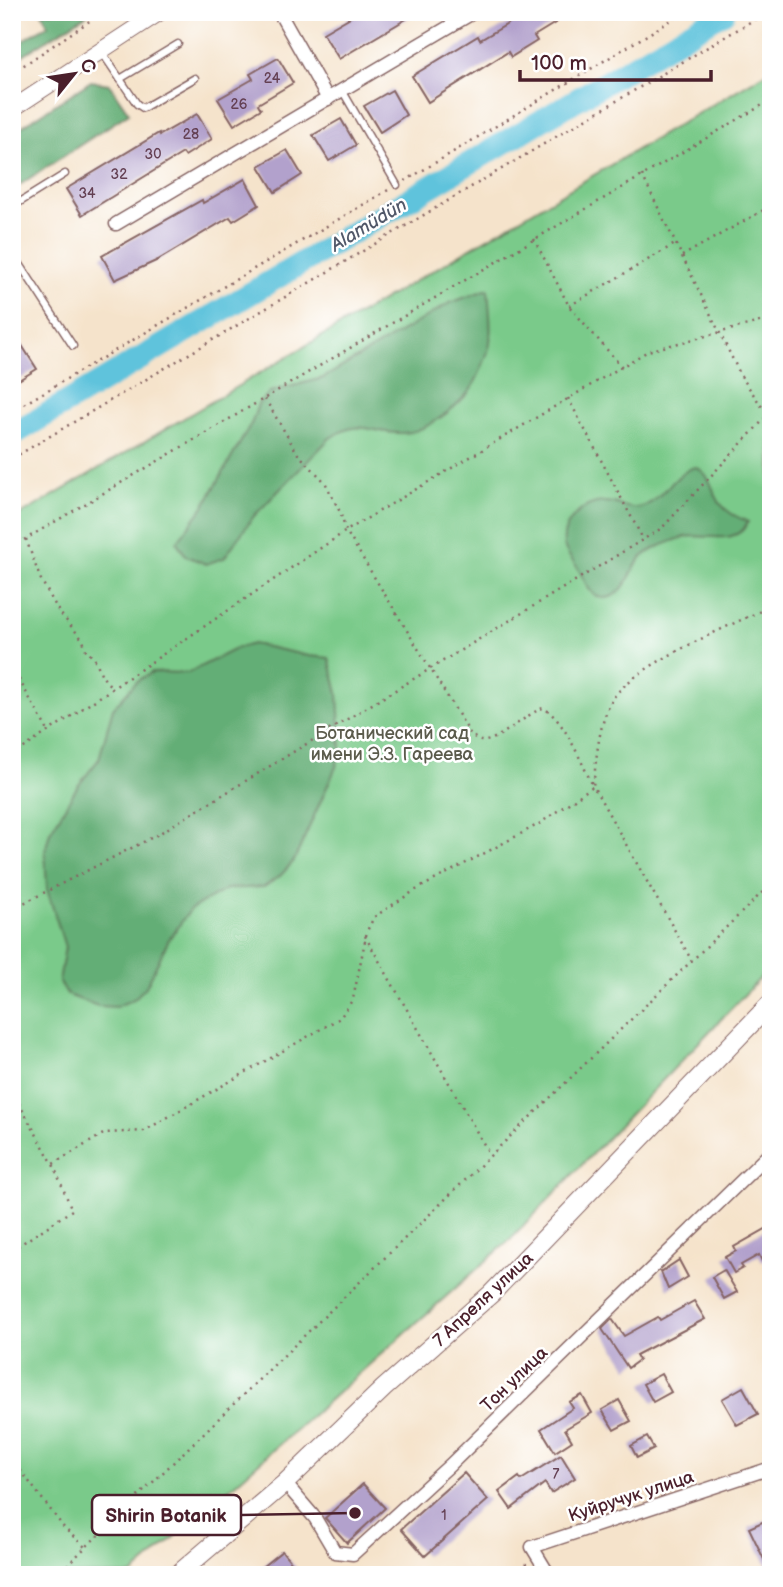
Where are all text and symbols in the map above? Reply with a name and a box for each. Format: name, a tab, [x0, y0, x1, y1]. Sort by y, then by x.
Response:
north arrow	[38, 38, 108, 108]
scale bar	[520, 38, 711, 82]
text: 100 m	[531, 51, 587, 76]
text: С	[74, 55, 101, 78]
house number: 24	[264, 70, 281, 87]
house number: 26	[231, 96, 248, 113]
house number: 28	[183, 126, 199, 143]
house number: 30	[145, 146, 161, 163]
house number: 32	[111, 166, 128, 183]
house number: 34	[78, 185, 96, 202]
water label: Alamüdün	[326, 194, 411, 258]
park label: Ботанический сад имени Э.З. Гареева	[311, 723, 474, 765]
street label: 7 Апреля улица	[429, 1247, 538, 1351]
street label: Тон улица	[477, 1342, 552, 1416]
house number: 7	[553, 1466, 560, 1483]
street label: Куйручук улица	[566, 1466, 697, 1527]
callout: Shirin Botanik	[92, 1495, 241, 1535]
text: Shirin Botanik	[106, 1505, 227, 1528]
house number: 1	[441, 1507, 447, 1524]

